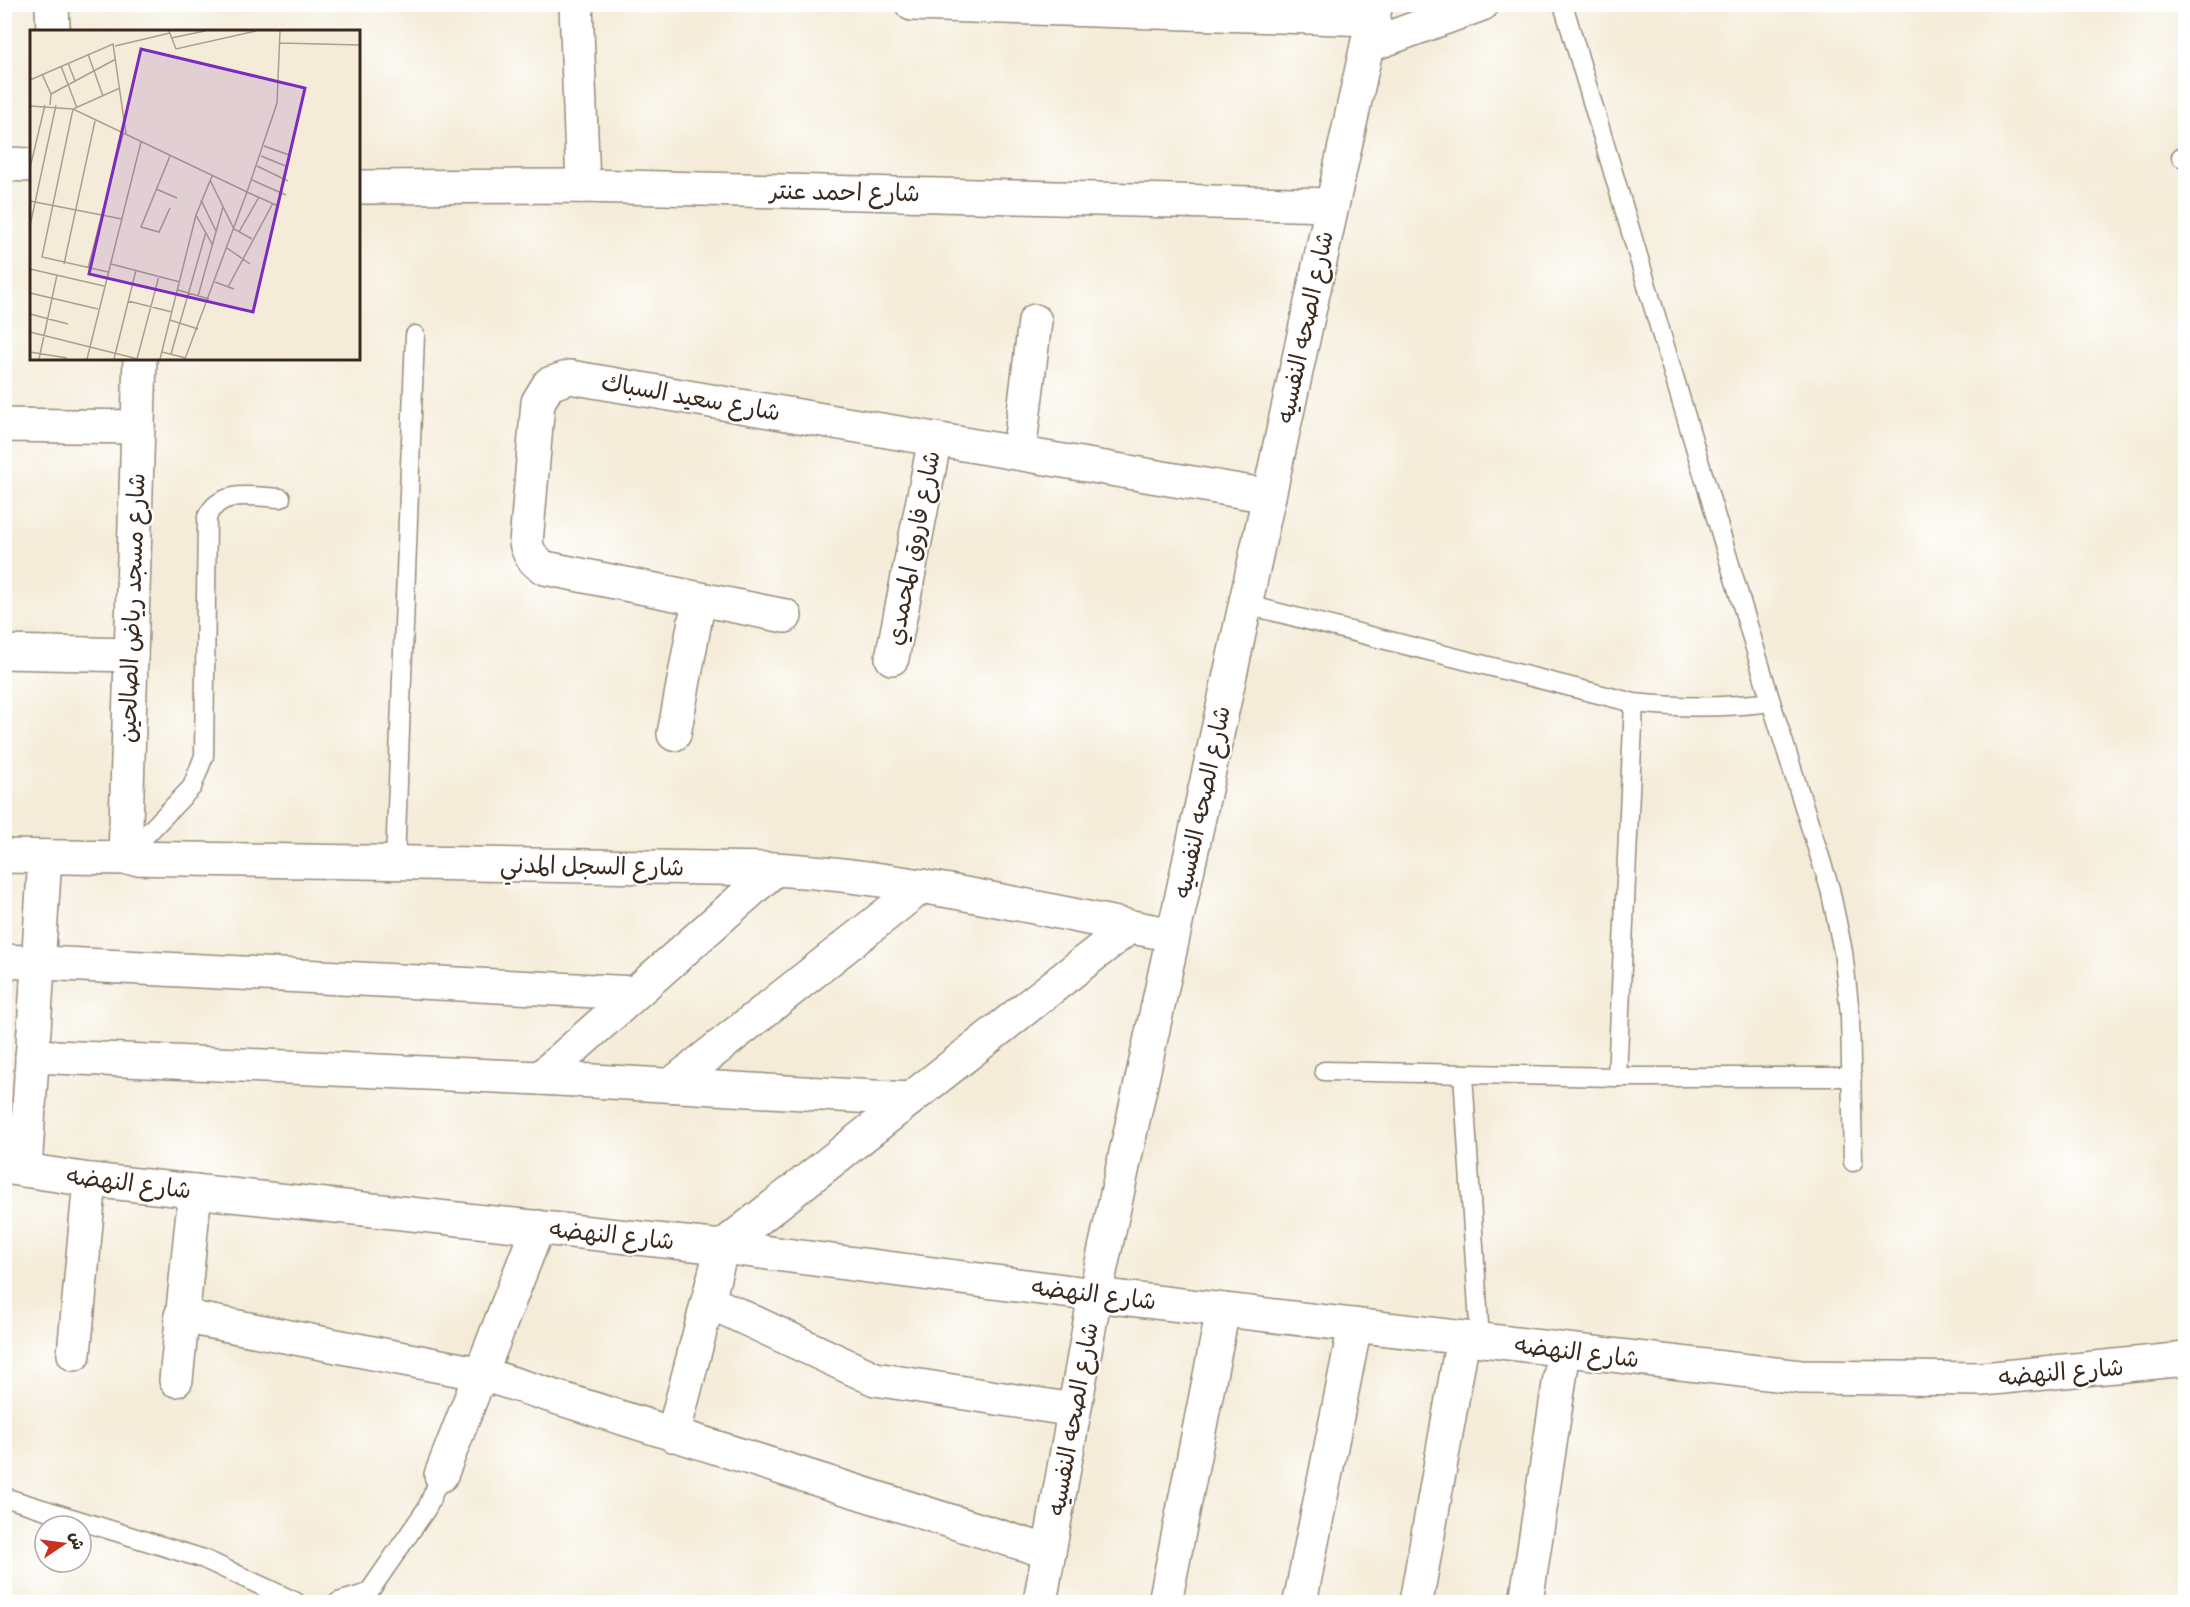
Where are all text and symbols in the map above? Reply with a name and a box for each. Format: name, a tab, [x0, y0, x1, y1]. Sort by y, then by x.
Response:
inset map	[30, 30, 360, 360]
street label: شارع احمد عنتر	[768, 176, 920, 210]
street label: شارع الصحه النفسيه	[1270, 228, 1342, 426]
street label: شارع سعيد السباك	[599, 366, 783, 429]
street label: شارع فاروق المحمدي	[879, 448, 949, 648]
street label: شارع مسجد رياض الصالحين	[112, 472, 154, 744]
street label: شارع الصحه النفسيه	[1167, 703, 1239, 901]
street label: شارع السجل المدني	[499, 849, 684, 889]
street label: شارع النهضه	[65, 1160, 193, 1208]
street label: شارع النهضه	[548, 1214, 676, 1258]
street label: شارع النهضه	[1030, 1271, 1158, 1319]
street label: شارع الصحه النفسيه	[1041, 1320, 1107, 1518]
street label: شارع النهضه	[1513, 1329, 1641, 1377]
street label: شارع النهضه	[1997, 1352, 2125, 1394]
north arrow	[33, 1514, 93, 1574]
text: ش	[65, 1530, 88, 1552]

